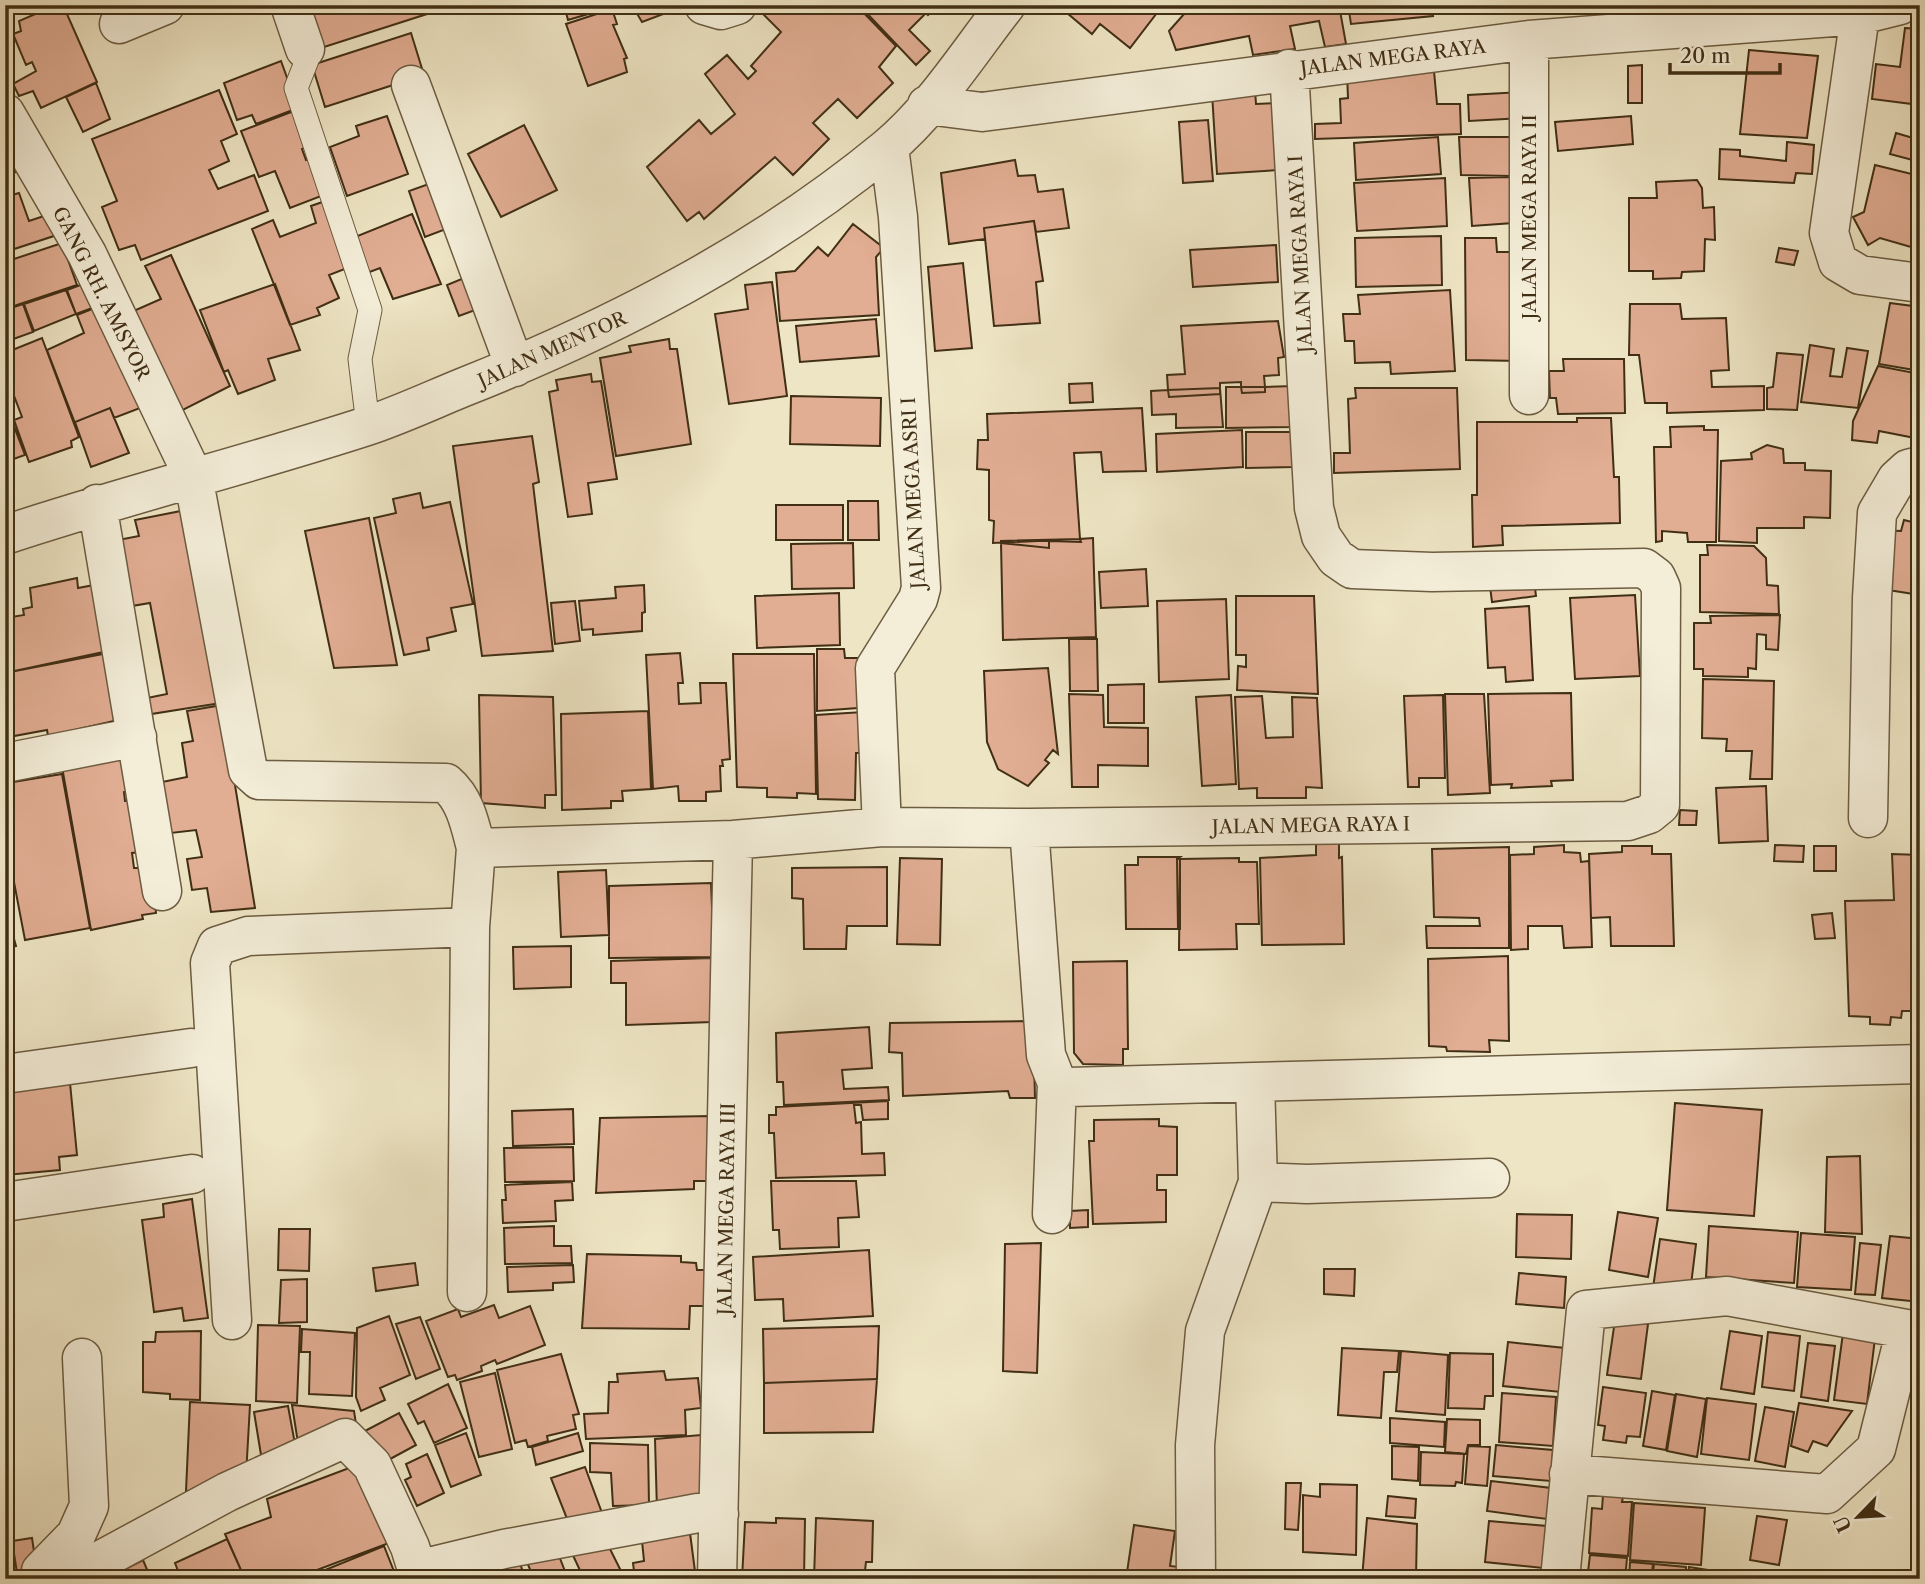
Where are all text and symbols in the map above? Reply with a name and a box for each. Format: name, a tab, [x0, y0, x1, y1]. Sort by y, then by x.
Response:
scale bar	[1670, 32, 1780, 76]
street label: JALAN MEGA RAYA	[1296, 35, 1488, 81]
text: 20 m	[1680, 43, 1731, 68]
street label: JALAN MEGA RAYA II	[1518, 114, 1541, 323]
street label: JALAN MEGA RAYA I	[1284, 154, 1317, 356]
street label: GANG RH. AMSYOR	[48, 203, 156, 385]
street label: JALAN MENTOR	[472, 306, 631, 394]
street label: JALAN MEGA ASRI I	[897, 397, 930, 592]
street label: JALAN MEGA RAYA I	[1209, 812, 1410, 839]
street label: JALAN MEGA RAYA III	[713, 1103, 740, 1318]
north arrow	[1824, 1482, 1894, 1552]
text: U	[1829, 1512, 1857, 1536]

